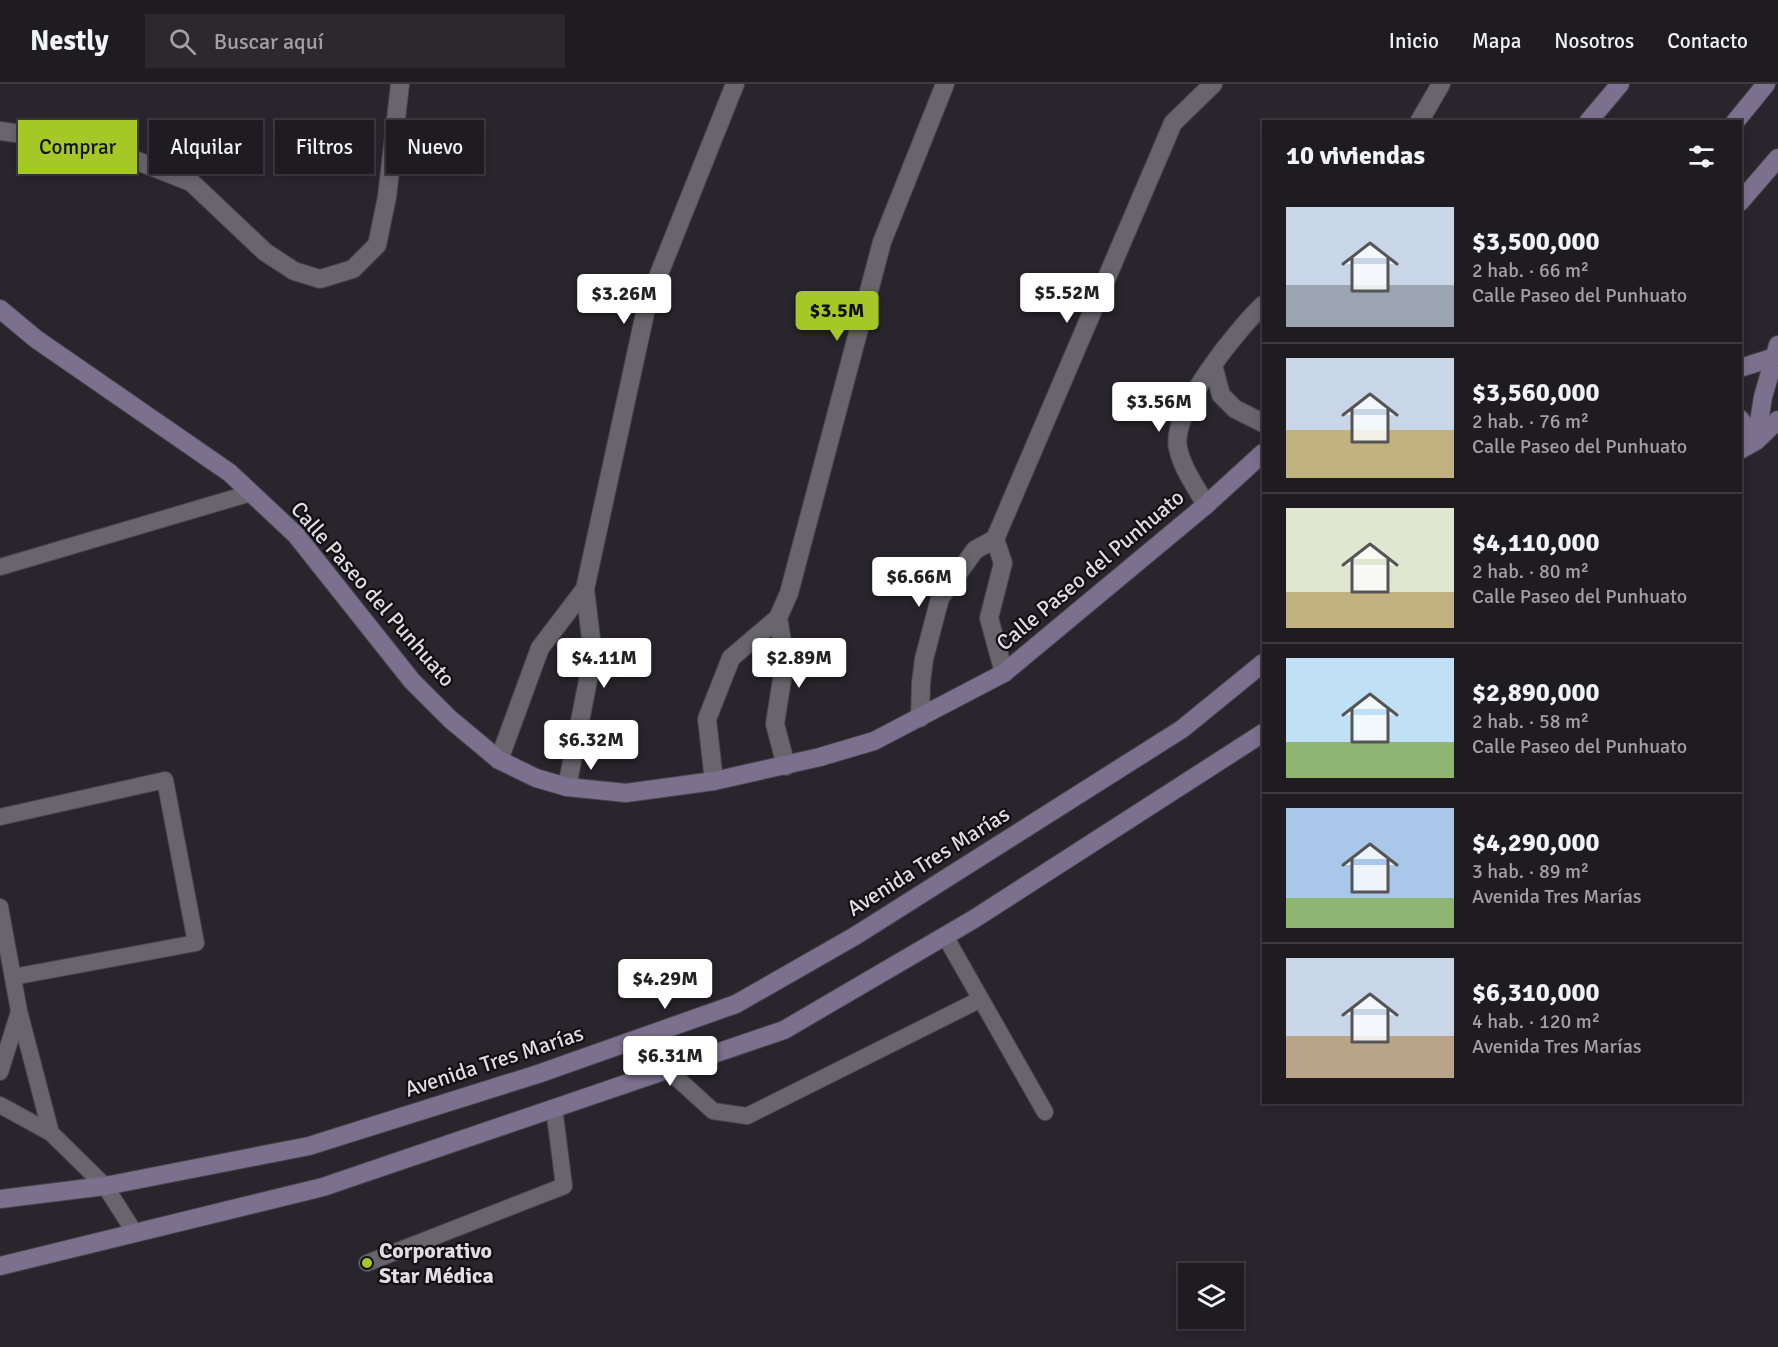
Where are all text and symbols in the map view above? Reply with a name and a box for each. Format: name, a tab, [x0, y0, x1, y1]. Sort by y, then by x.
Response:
search box	[145, 14, 565, 68]
text: Nestly	[30, 24, 109, 58]
icon: search	[166, 25, 199, 58]
text: Buscar aquí	[214, 28, 324, 55]
text: Inicio	[1389, 28, 1439, 54]
text: Mapa	[1472, 28, 1521, 54]
text: Nosotros	[1554, 28, 1634, 54]
text: Contacto	[1667, 28, 1748, 54]
chip: Comprar	[18, 120, 137, 174]
chip: Alquilar	[149, 120, 263, 174]
chip: Filtros	[275, 120, 374, 174]
chip: Nuevo	[386, 120, 484, 174]
text: 10 viviendas	[1286, 140, 1425, 172]
icon: filters	[1685, 140, 1718, 173]
text: $3,500,000	[1472, 226, 1600, 258]
icon: home	[1334, 231, 1406, 303]
text: 2 hab. · 66 m²	[1472, 258, 1589, 283]
pin: $5.52M	[1018, 273, 1116, 324]
pin: $3.26M	[575, 274, 673, 325]
text: $5.52M	[1034, 280, 1100, 305]
text: $3.26M	[591, 281, 657, 306]
text: Calle Paseo del Punhuato	[1472, 283, 1687, 308]
pin: $3.5M	[795, 291, 879, 342]
text: $3.5M	[810, 298, 864, 323]
text: $3,560,000	[1472, 377, 1600, 409]
pin: $3.56M	[1110, 382, 1208, 433]
icon: home	[1334, 382, 1406, 454]
text: $3.56M	[1126, 389, 1192, 414]
text: 2 hab. · 76 m²	[1472, 409, 1589, 434]
text: Calle Paseo del Punhuato	[1472, 434, 1687, 459]
street label: Calle Paseo del Punhuato	[991, 484, 1189, 656]
street label: Calle Paseo del Punhuato	[285, 496, 461, 692]
text: $4,110,000	[1472, 527, 1600, 559]
icon: home	[1334, 532, 1406, 604]
pin: $6.66M	[870, 557, 968, 608]
text: 2 hab. · 80 m²	[1472, 559, 1589, 584]
text: $6.66M	[886, 564, 952, 589]
text: Calle Paseo del Punhuato	[1472, 584, 1687, 609]
pin: $4.11M	[555, 638, 653, 689]
pin: $2.89M	[750, 638, 848, 689]
text: $4.11M	[571, 645, 637, 670]
text: $2.89M	[766, 645, 832, 670]
text: $2,890,000	[1472, 677, 1600, 709]
icon: home	[1334, 682, 1406, 754]
text: 2 hab. · 58 m²	[1472, 709, 1589, 734]
pin: $6.32M	[542, 720, 640, 771]
text: $6.32M	[558, 727, 624, 752]
text: Calle Paseo del Punhuato	[1472, 734, 1687, 759]
street label: Avenida Tres Marías	[842, 800, 1014, 922]
text: $4,290,000	[1472, 827, 1600, 859]
icon: home	[1334, 832, 1406, 904]
text: 3 hab. · 89 m²	[1472, 859, 1589, 884]
text: Avenida Tres Marías	[1472, 884, 1642, 909]
pin: $4.29M	[616, 959, 714, 1010]
text: $4.29M	[632, 966, 698, 991]
text: $6,310,000	[1472, 977, 1600, 1009]
icon: home	[1334, 982, 1406, 1054]
text: 4 hab. · 120 m²	[1472, 1009, 1600, 1034]
street label: Avenida Tres Marías	[401, 1019, 587, 1103]
text: Avenida Tres Marías	[1472, 1034, 1642, 1059]
pin: $6.31M	[621, 1036, 719, 1087]
text: $6.31M	[637, 1043, 703, 1068]
place label: Corporativo Star Médica	[379, 1237, 494, 1289]
marker: Corporativo Star Médica	[360, 1256, 374, 1270]
map controls	[1178, 1263, 1244, 1329]
button: layers	[1178, 1263, 1244, 1329]

